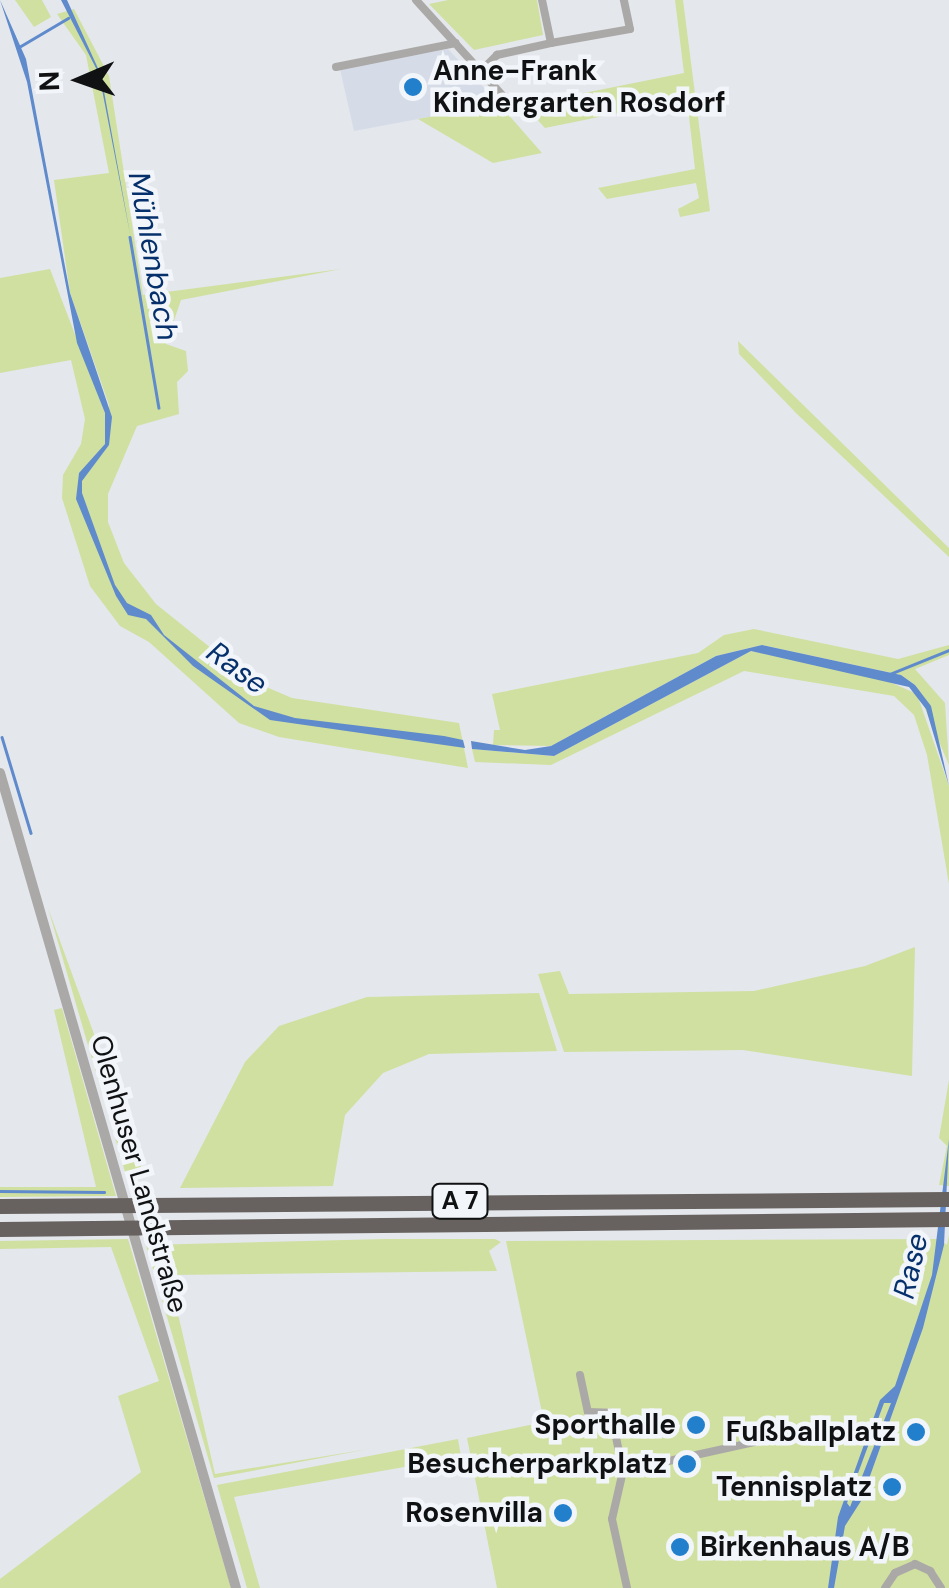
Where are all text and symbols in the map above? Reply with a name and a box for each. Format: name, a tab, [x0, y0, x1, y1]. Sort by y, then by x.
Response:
north arrow	[30, 30, 130, 130]
place label: Anne-Frank Kindergarten Rosdorf	[433, 54, 726, 120]
text: N	[31, 70, 68, 92]
marker: Anne-Frank Kindergarten Rosdorf	[402, 76, 424, 98]
water label: Mühlenbach	[120, 169, 186, 343]
water label: Rase	[200, 634, 274, 702]
street label: Olenhuser Landstraße	[83, 1031, 195, 1317]
road number: A 7	[430, 1181, 490, 1221]
water label: Rase	[886, 1230, 936, 1302]
place label: Sporthalle	[535, 1408, 676, 1442]
marker: Sporthalle	[685, 1414, 707, 1436]
place label: Fußballplatz	[726, 1415, 896, 1449]
marker: Fußballplatz	[905, 1421, 927, 1443]
place label: Besucherparkplatz	[407, 1447, 667, 1481]
marker: Besucherparkplatz	[676, 1453, 698, 1475]
place label: Tennisplatz	[716, 1470, 872, 1504]
marker: Tennisplatz	[881, 1476, 903, 1498]
place label: Rosenvilla	[405, 1496, 543, 1530]
marker: Rosenvilla	[552, 1502, 574, 1524]
place label: Birkenhaus A/B	[700, 1530, 910, 1564]
marker: Birkenhaus A/B	[669, 1536, 691, 1558]

